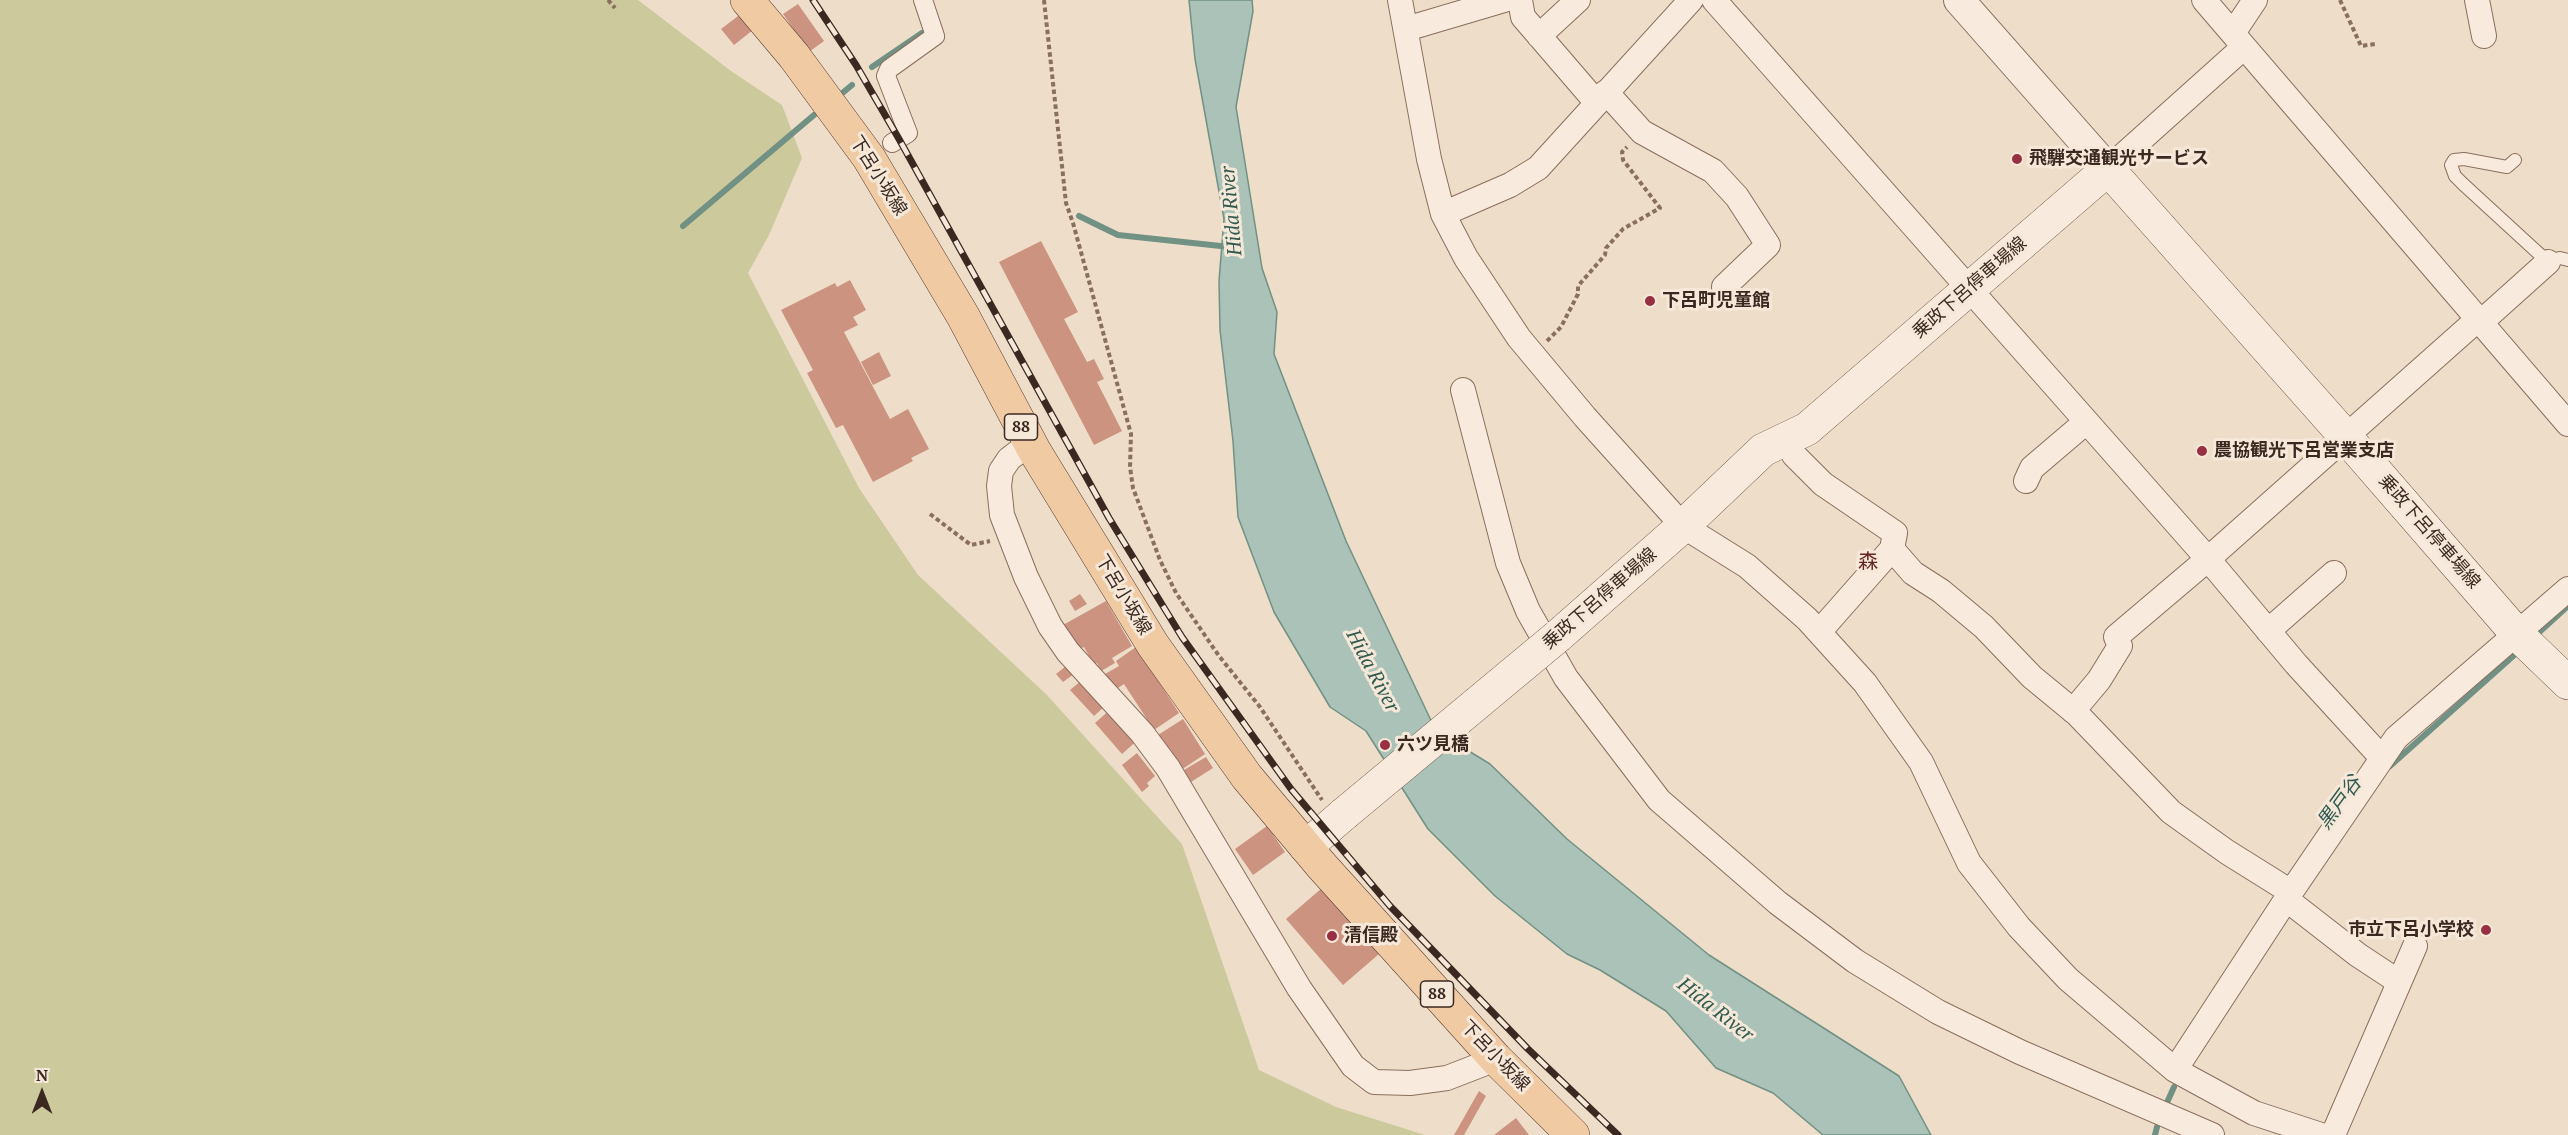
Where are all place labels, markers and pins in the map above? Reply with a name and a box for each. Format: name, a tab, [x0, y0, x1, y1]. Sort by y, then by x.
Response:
place label: 飛騨交通観光サービス	[2029, 148, 2209, 170]
marker: 飛騨交通観光サービス	[2010, 152, 2024, 166]
place label: 下呂町児童館	[1662, 290, 1770, 312]
marker: 下呂町児童館	[1643, 294, 1657, 308]
place label: 農協観光下呂営業支店	[2214, 440, 2394, 462]
marker: 農協観光下呂営業支店	[2195, 444, 2209, 458]
place label: 六ツ見橋	[1397, 734, 1469, 756]
marker: 六ツ見橋	[1378, 738, 1392, 752]
place label: 市立下呂小学校	[2348, 919, 2474, 941]
marker: 市立下呂小学校	[2479, 923, 2493, 937]
place label: 清信殿	[1344, 925, 1398, 947]
marker: 清信殿	[1325, 929, 1339, 943]

